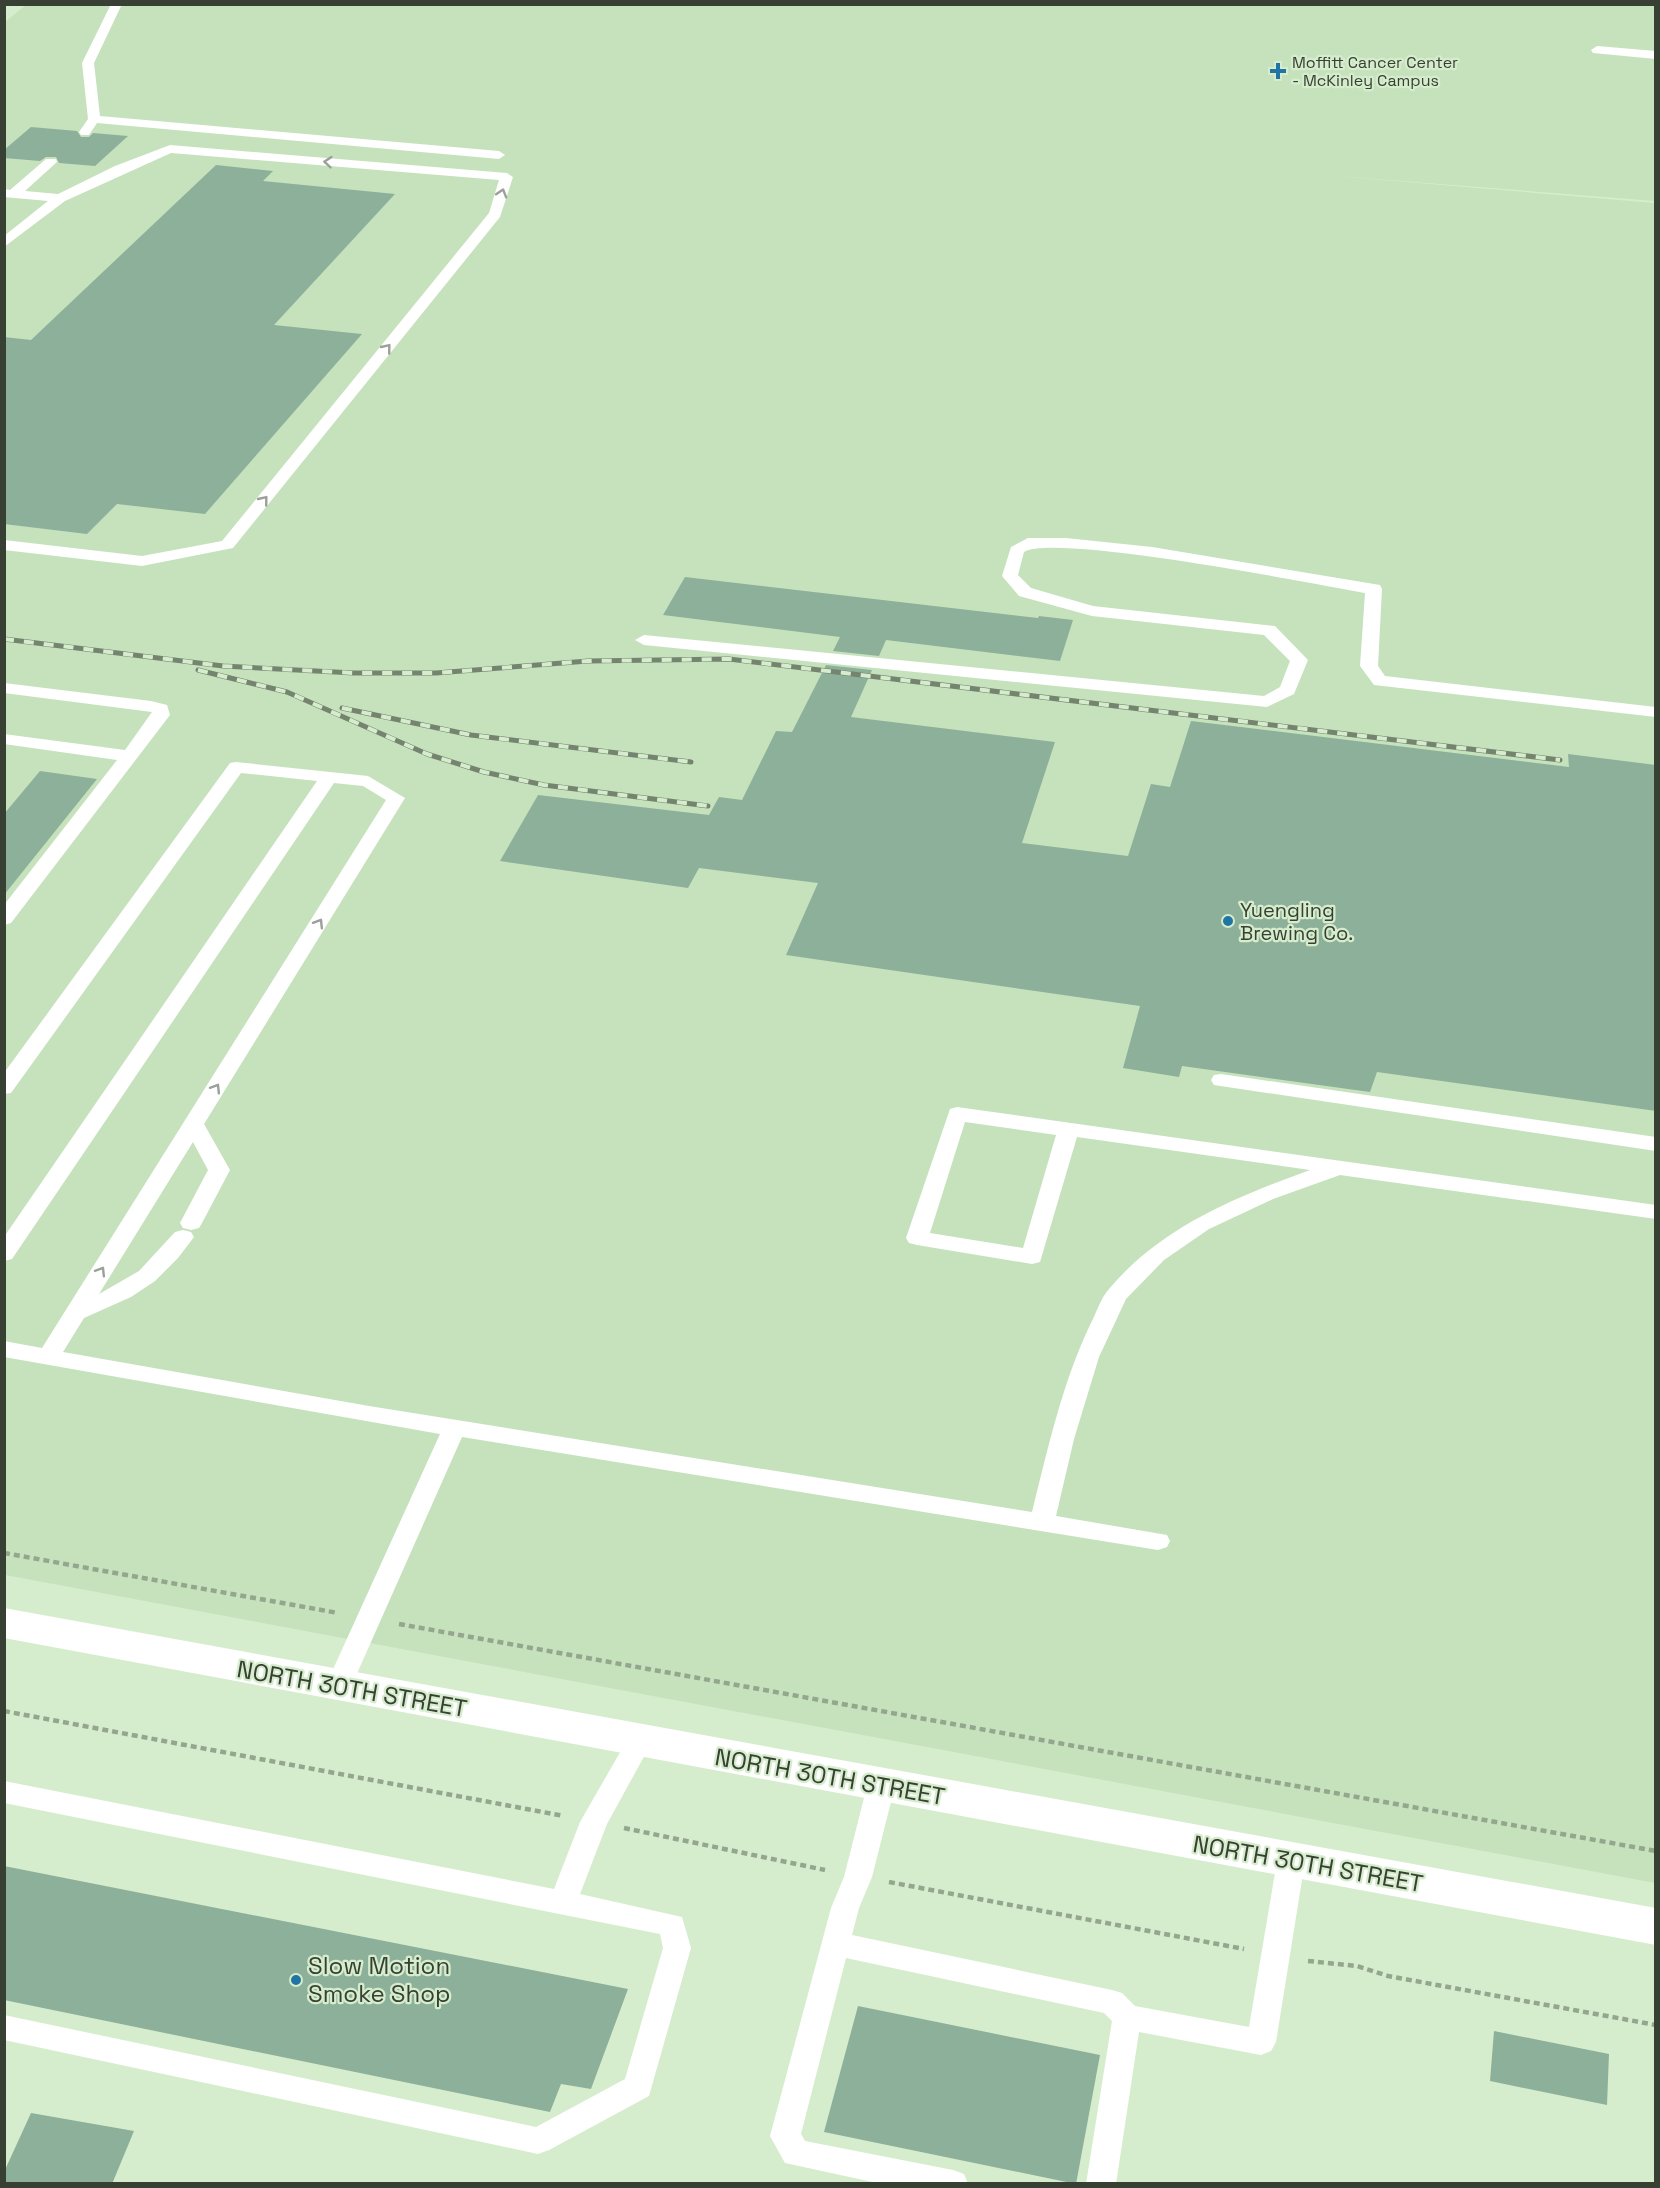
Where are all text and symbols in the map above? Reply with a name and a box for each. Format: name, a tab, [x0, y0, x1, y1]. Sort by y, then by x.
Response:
place label: Moffitt Cancer Center - McKinley Campus	[1292, 52, 1458, 91]
marker: Moffitt Cancer Center - McKinley Campus	[1269, 62, 1287, 80]
one-way arrow	[324, 156, 333, 169]
one-way arrow	[495, 188, 507, 199]
one-way arrow	[379, 344, 390, 355]
one-way arrow	[257, 496, 268, 507]
place label: Yuengling Brewing Co.	[1240, 897, 1353, 946]
marker: Yuengling Brewing Co.	[1221, 914, 1235, 928]
one-way arrow	[311, 919, 323, 929]
one-way arrow	[208, 1084, 220, 1094]
one-way arrow	[94, 1267, 106, 1277]
street label: NORTH 30TH STREET	[235, 1653, 470, 1724]
street label: NORTH 30TH STREET	[713, 1741, 948, 1812]
street label: NORTH 30TH STREET	[1191, 1828, 1426, 1899]
place label: Slow Motion Smoke Shop	[308, 1950, 451, 2009]
marker: Slow Motion Smoke Shop	[289, 1973, 303, 1987]

